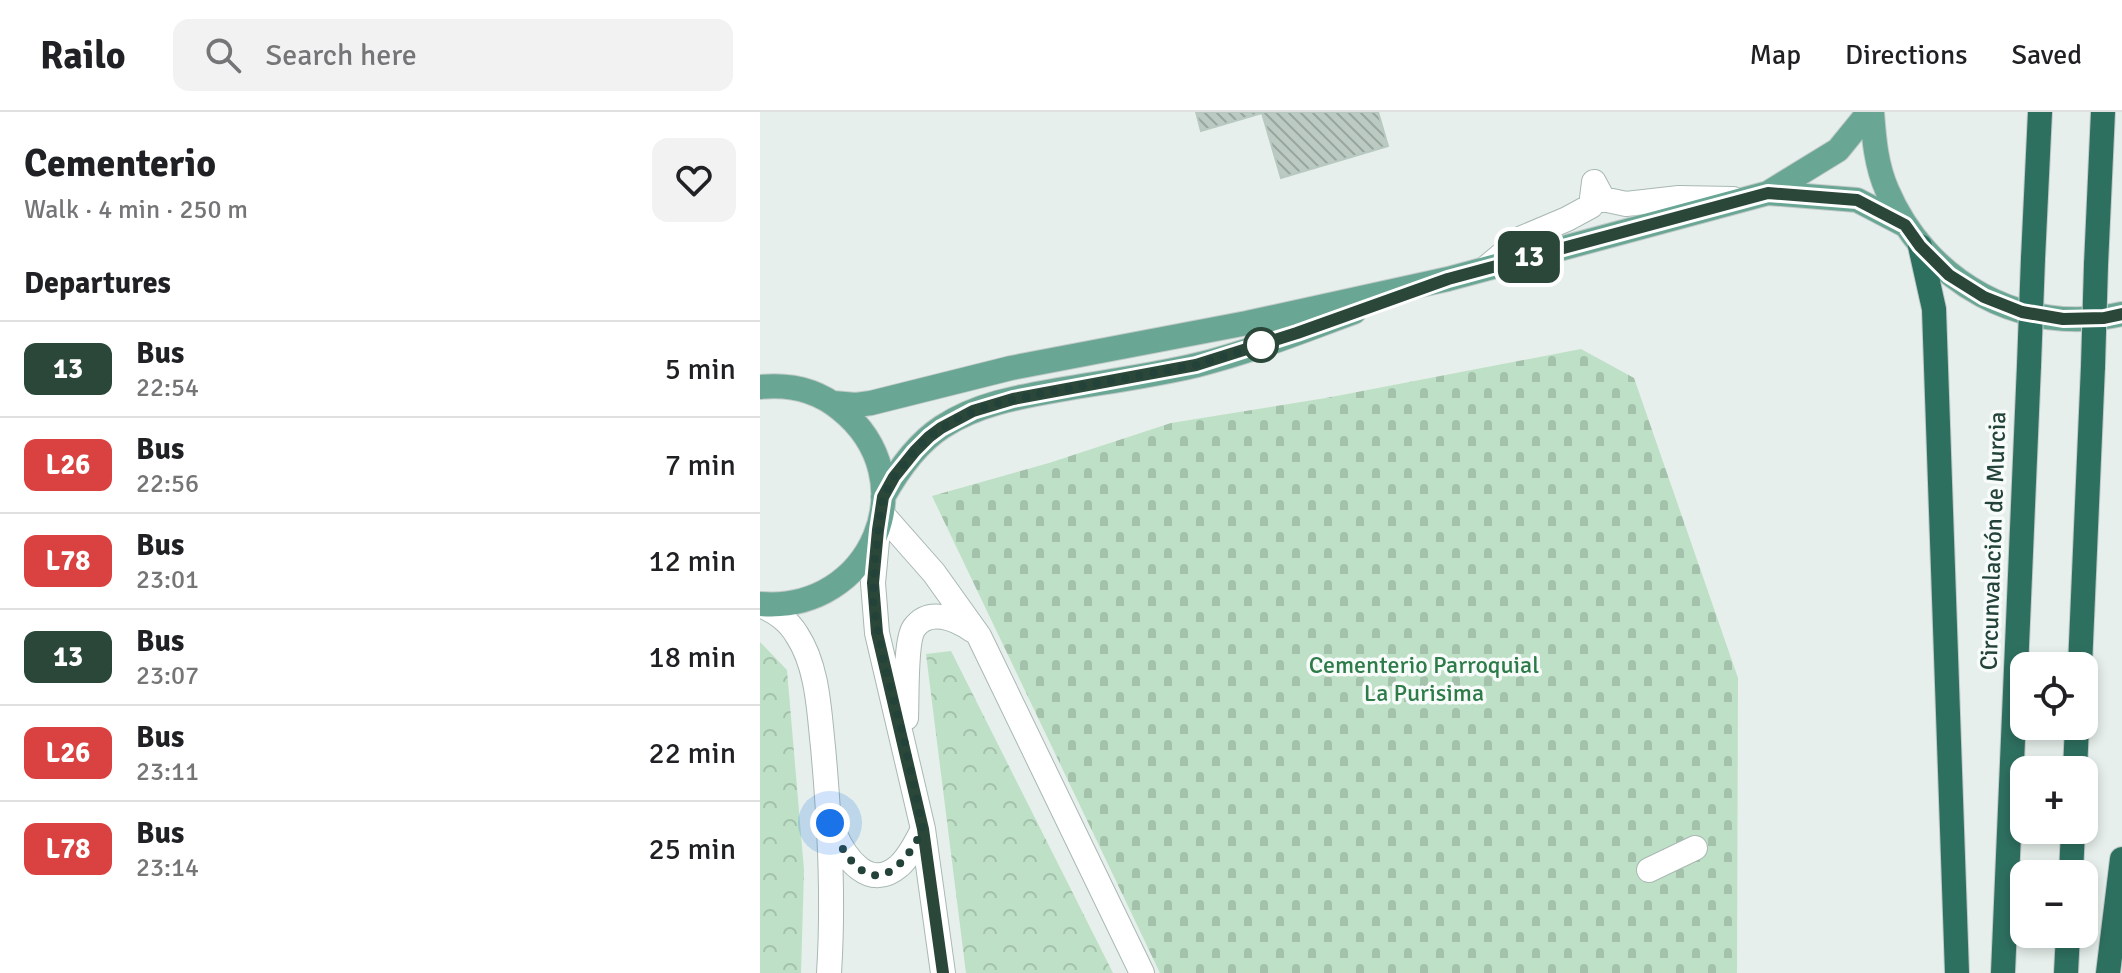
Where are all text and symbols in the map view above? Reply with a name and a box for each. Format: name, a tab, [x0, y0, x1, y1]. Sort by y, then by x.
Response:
search box	[173, 19, 733, 91]
text: Railo	[40, 32, 125, 79]
icon: search	[201, 33, 245, 77]
text: Search here	[265, 37, 417, 74]
text: Map	[1749, 38, 1801, 72]
text: Directions	[1845, 38, 1967, 72]
text: Saved	[2011, 38, 2082, 72]
button: heart	[652, 138, 736, 222]
text: Cementerio	[24, 140, 216, 187]
text: Walk · 4 min · 250 m	[24, 194, 248, 226]
line badge: 13	[1493, 231, 1565, 283]
text: 13	[1514, 240, 1544, 274]
text: Departures	[24, 265, 171, 302]
unlabelled marker	[1244, 328, 1278, 362]
text: Bus	[136, 335, 184, 372]
text: 5 min	[665, 351, 736, 388]
text: 13	[53, 352, 83, 386]
text: 22:54	[136, 372, 199, 404]
street label: Circunvalación de Murcia	[1973, 411, 2013, 671]
text: Bus	[136, 431, 184, 468]
text: 7 min	[665, 447, 736, 484]
text: L26	[46, 448, 90, 482]
text: 22:56	[136, 468, 199, 500]
text: Bus	[136, 527, 184, 564]
text: 12 min	[649, 543, 736, 580]
text: L78	[46, 544, 90, 578]
text: 23:01	[136, 564, 199, 596]
text: Bus	[136, 623, 184, 660]
text: 18 min	[649, 639, 736, 676]
text: 13	[53, 640, 83, 674]
park label: Cementerio Parroquial La Purisima	[1309, 650, 1539, 708]
map controls	[2010, 652, 2098, 948]
button: locate	[2010, 652, 2098, 740]
text: 23:07	[136, 660, 199, 692]
text: Bus	[136, 719, 184, 756]
text: 22 min	[649, 735, 736, 772]
text: L26	[46, 736, 90, 770]
text: 23:11	[136, 756, 199, 788]
button: +	[2010, 756, 2098, 844]
your location	[810, 803, 850, 843]
text: Bus	[136, 815, 184, 852]
text: 25 min	[649, 831, 736, 868]
text: L78	[46, 832, 90, 866]
text: 23:14	[136, 852, 199, 884]
button: −	[2010, 860, 2098, 948]

